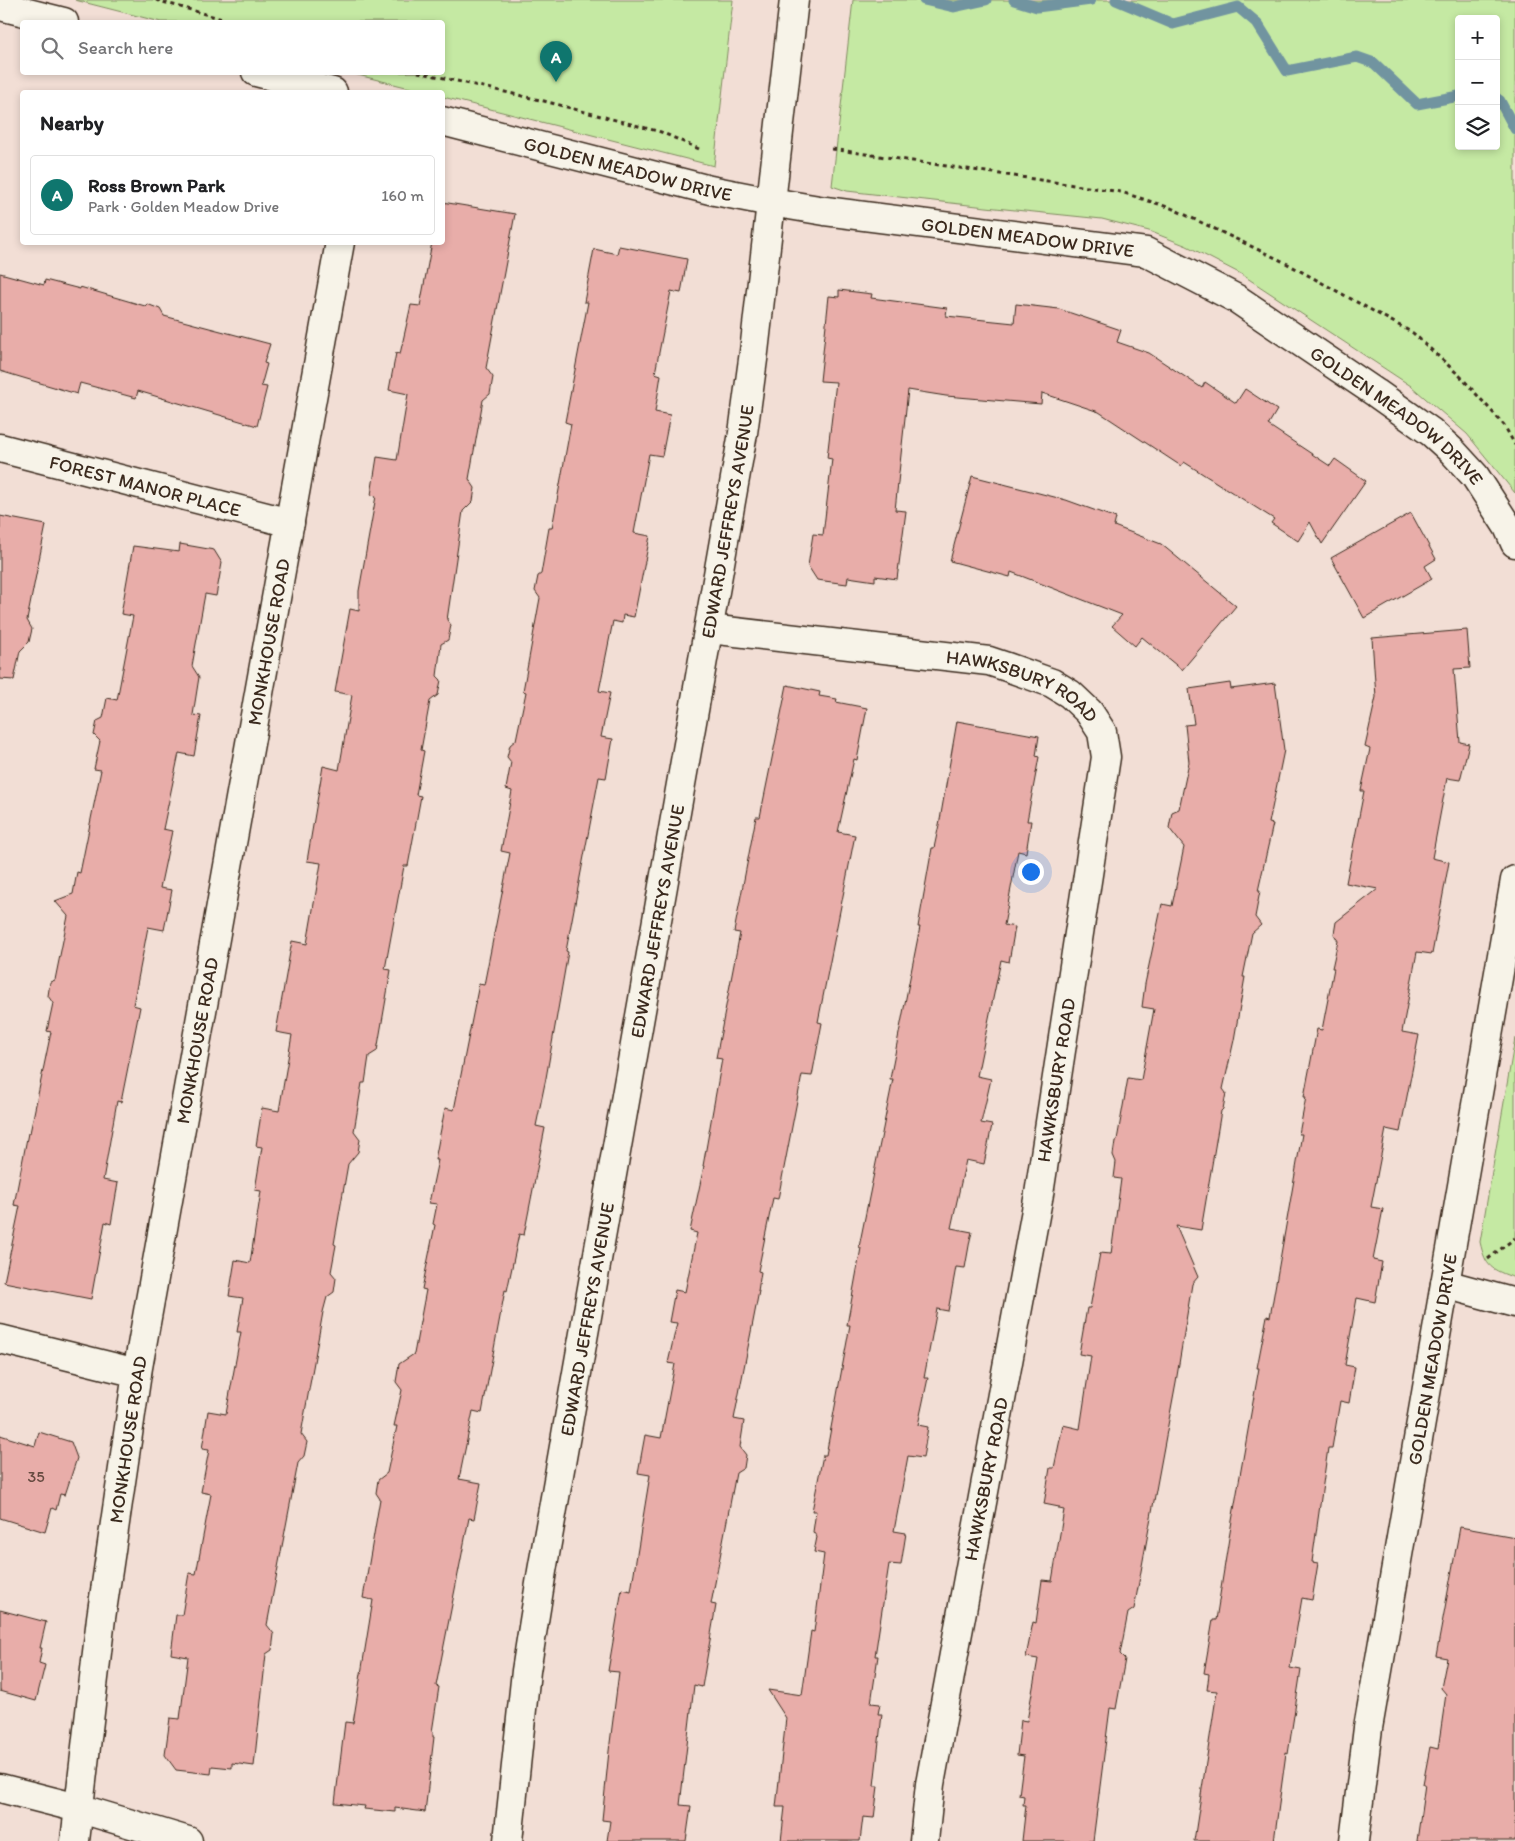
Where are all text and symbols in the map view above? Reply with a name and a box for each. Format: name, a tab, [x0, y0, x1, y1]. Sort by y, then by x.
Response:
map controls	[1455, 15, 1500, 150]
button: +	[1455, 15, 1500, 60]
search box	[20, 20, 445, 75]
icon: search	[38, 34, 66, 62]
text: Search here	[78, 36, 173, 59]
pin: A	[540, 41, 572, 82]
button: −	[1455, 60, 1500, 105]
button: layers	[1455, 105, 1500, 150]
text: Nearby	[40, 110, 104, 135]
street label: GOLDEN MEADOW DRIVE	[521, 131, 734, 206]
text: Ross Brown Park	[88, 174, 225, 197]
text: A	[52, 186, 62, 205]
text: 160 m	[381, 186, 424, 205]
text: Park · Golden Meadow Drive	[88, 197, 279, 216]
street label: GOLDEN MEADOW DRIVE	[920, 212, 1135, 262]
street label: GOLDEN MEADOW DRIVE	[1306, 341, 1489, 489]
street label: EDWARD JEFFREYS AVENUE	[695, 403, 758, 640]
street label: FOREST MANOR PLACE	[47, 450, 243, 521]
street label: MONKHOUSE ROAD	[242, 557, 294, 727]
street label: HAWKSBURY ROAD	[945, 645, 1104, 726]
street label: EDWARD JEFFREYS AVENUE	[625, 802, 689, 1040]
your location	[1018, 859, 1044, 885]
street label: MONKHOUSE ROAD	[170, 955, 223, 1126]
street label: HAWKSBURY ROAD	[1032, 996, 1080, 1164]
street label: EDWARD JEFFREYS AVENUE	[555, 1200, 618, 1438]
street label: GOLDEN MEADOW DRIVE	[1402, 1252, 1462, 1467]
street label: MONKHOUSE ROAD	[104, 1354, 151, 1525]
street label: HAWKSBURY ROAD	[959, 1395, 1013, 1563]
house number: 35	[27, 1467, 45, 1486]

